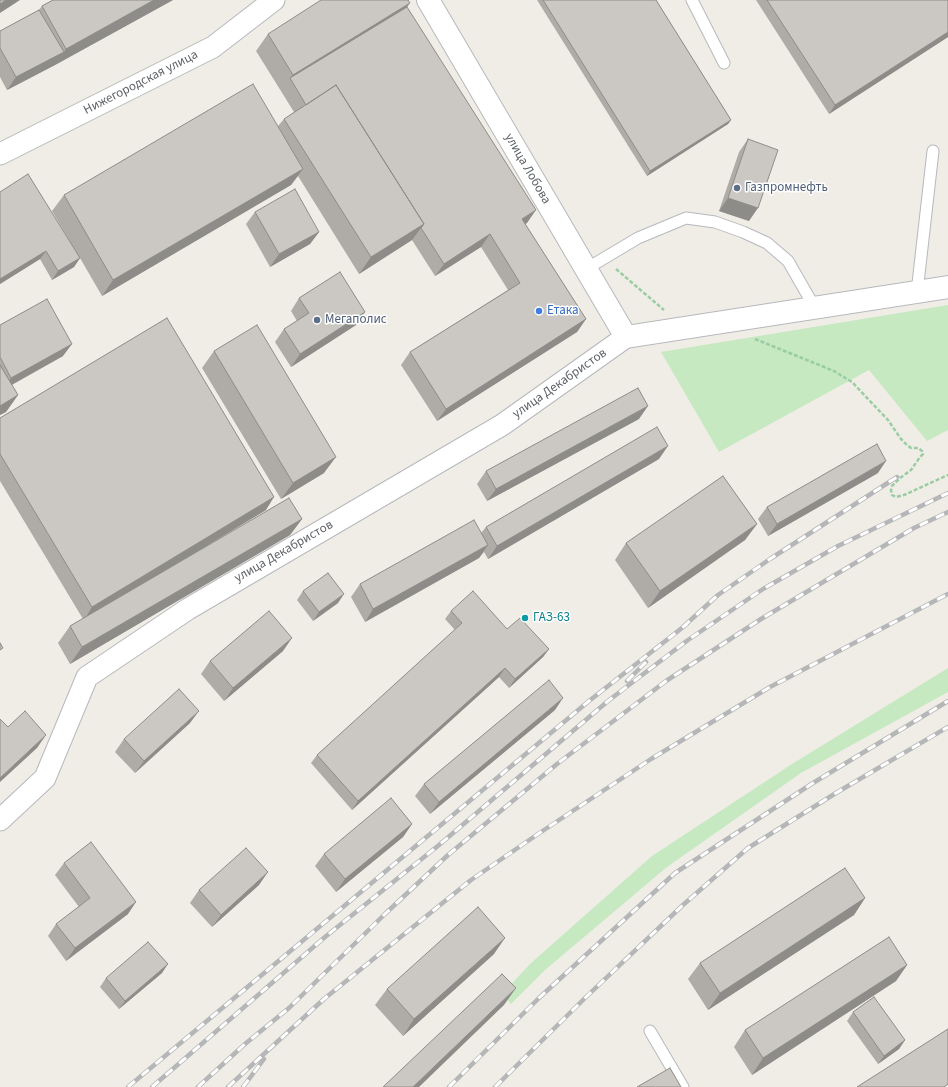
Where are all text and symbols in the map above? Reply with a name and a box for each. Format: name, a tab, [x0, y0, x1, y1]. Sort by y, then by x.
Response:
street label: Нижегородская улица	[81, 47, 201, 119]
street label: улица Лобова	[500, 131, 554, 207]
place label: Газпромнефть	[745, 180, 828, 196]
marker: Газпромнефть	[732, 183, 742, 193]
place label: Етака	[547, 303, 579, 319]
marker: Етака	[534, 306, 544, 316]
place label: Мегаполис	[325, 312, 387, 328]
marker: Мегаполис	[312, 315, 322, 325]
street label: улица Декабристов	[510, 346, 610, 422]
street label: улица Декабристов	[232, 517, 336, 587]
place label: ГАЗ-63	[533, 610, 570, 626]
marker: ГАЗ-63	[520, 613, 530, 623]

